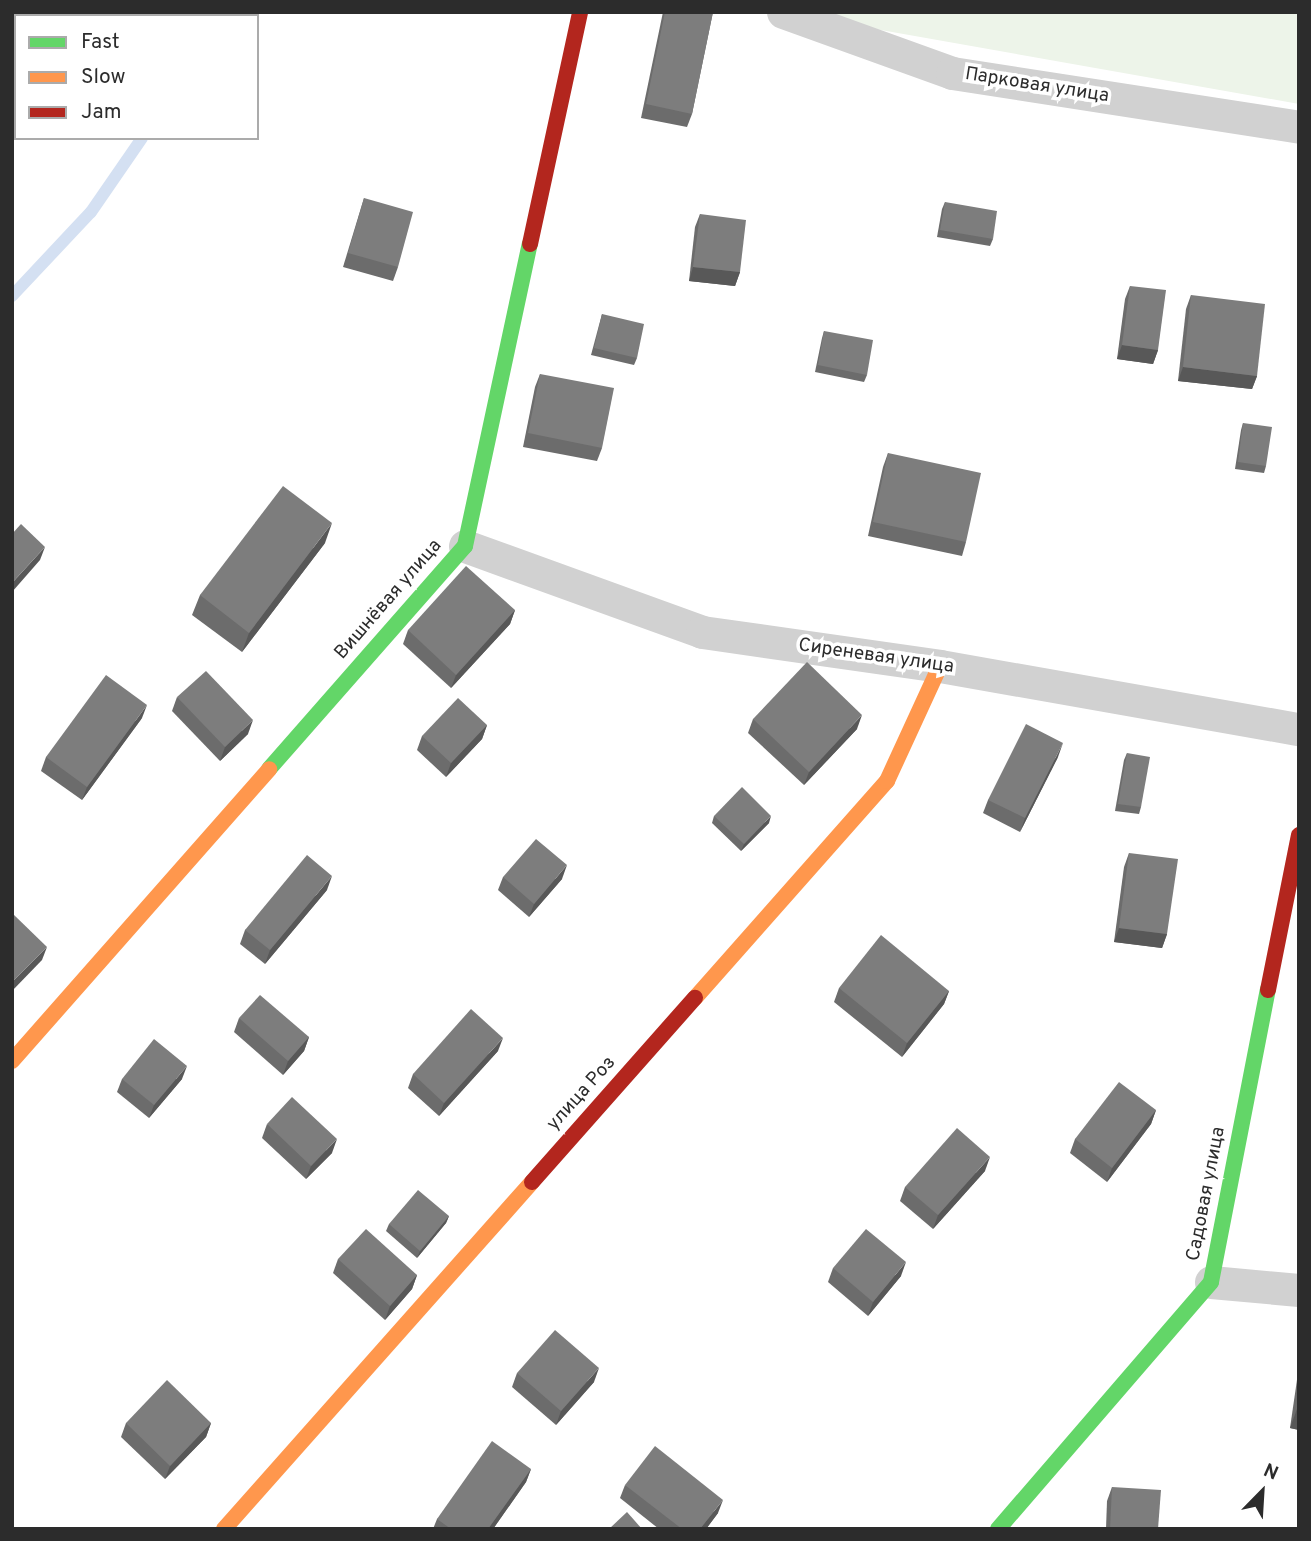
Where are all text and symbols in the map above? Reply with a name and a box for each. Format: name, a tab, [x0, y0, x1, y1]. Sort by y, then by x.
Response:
legend	[14, 14, 259, 140]
text: Fast	[81, 29, 120, 56]
street label: Парковая улица	[963, 63, 1111, 109]
text: Slow	[81, 64, 126, 91]
text: Jam	[81, 99, 122, 126]
street label: Вишнёвая улица	[331, 535, 447, 665]
street label: Сиреневая улица	[797, 635, 955, 679]
street label: улица Роз	[543, 1052, 621, 1136]
street label: Садовая улица	[1183, 1125, 1231, 1263]
north arrow	[1227, 1457, 1297, 1527]
text: N	[1259, 1459, 1282, 1487]

